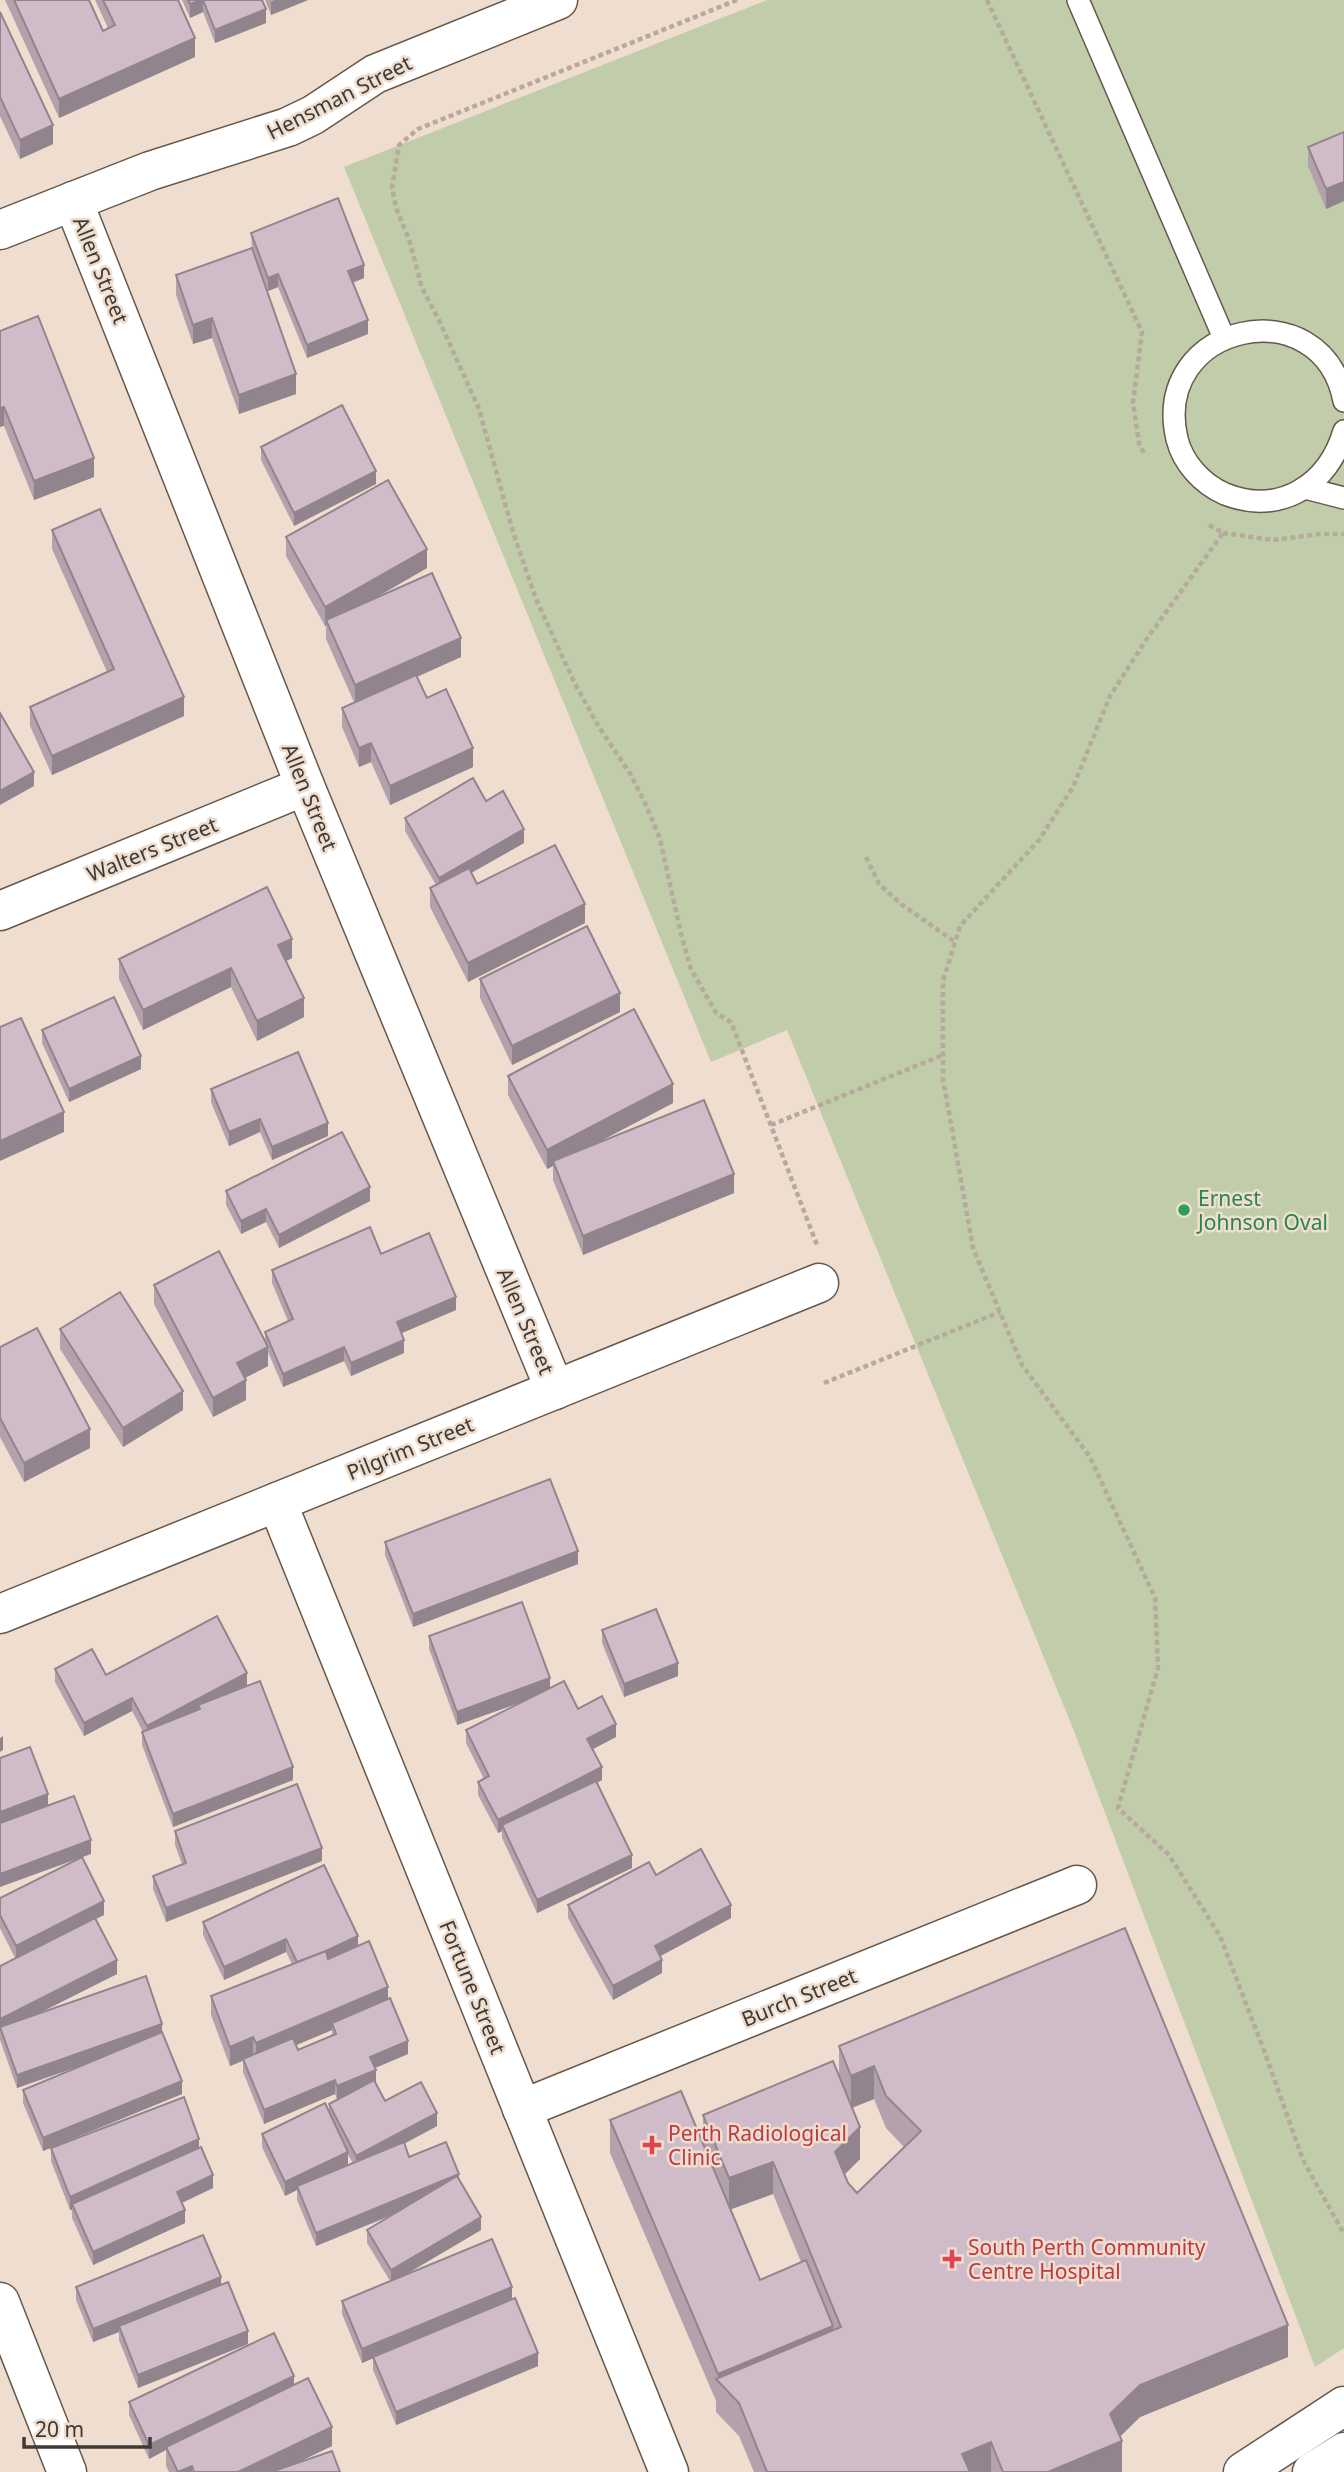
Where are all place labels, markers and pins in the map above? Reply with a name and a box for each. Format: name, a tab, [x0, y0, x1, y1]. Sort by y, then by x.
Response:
place label: Ernest Johnson Oval	[1196, 1184, 1328, 1236]
marker: Ernest Johnson Oval	[1176, 1202, 1192, 1218]
place label: Perth Radiological Clinic	[668, 2119, 847, 2171]
marker: Perth Radiological Clinic	[642, 2135, 662, 2155]
place label: South Perth Community Centre Hospital	[968, 2233, 1206, 2285]
marker: South Perth Community Centre Hospital	[942, 2249, 962, 2269]

